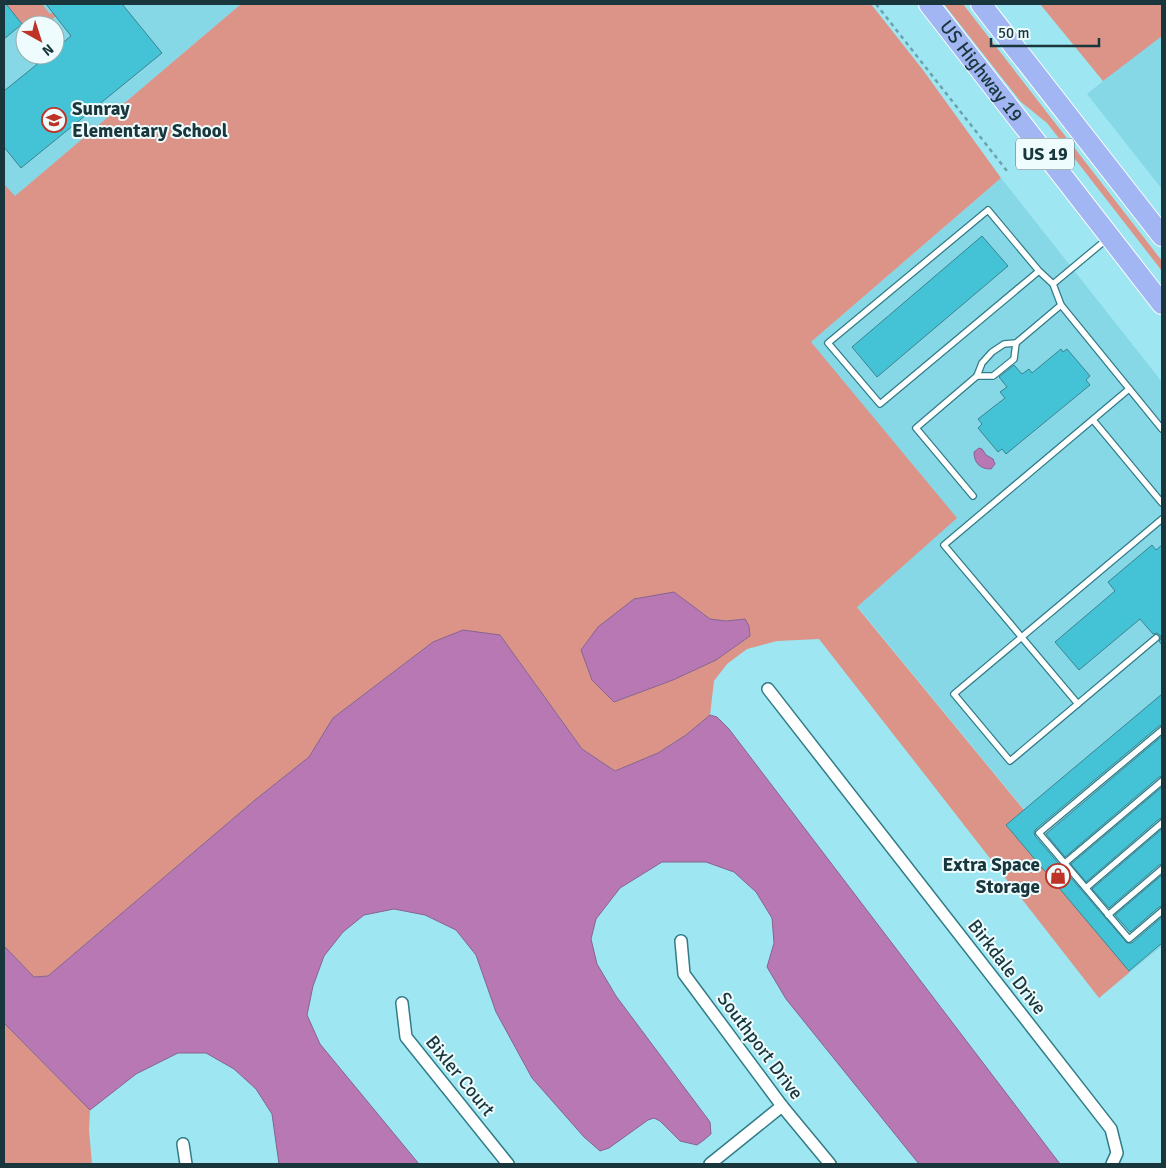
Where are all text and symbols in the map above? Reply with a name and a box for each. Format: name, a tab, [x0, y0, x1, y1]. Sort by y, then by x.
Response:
north arrow	[15, 15, 65, 65]
scale bar	[991, 15, 1098, 47]
street label: US Highway 19	[934, 16, 1028, 127]
text: 50 m	[998, 24, 1029, 42]
text: N	[39, 40, 57, 59]
place label: Sunray Elementary School	[72, 97, 228, 143]
school or university icon: Sunray Elementary School	[41, 107, 67, 133]
road number: US 19	[1016, 138, 1074, 170]
place label: Extra Space Storage	[942, 853, 1040, 899]
shop icon: Extra Space Storage	[1045, 863, 1071, 889]
street label: Birkdale Drive	[962, 915, 1052, 1019]
street label: Southport Drive	[712, 987, 808, 1105]
street label: Bixler Court	[420, 1031, 500, 1122]

